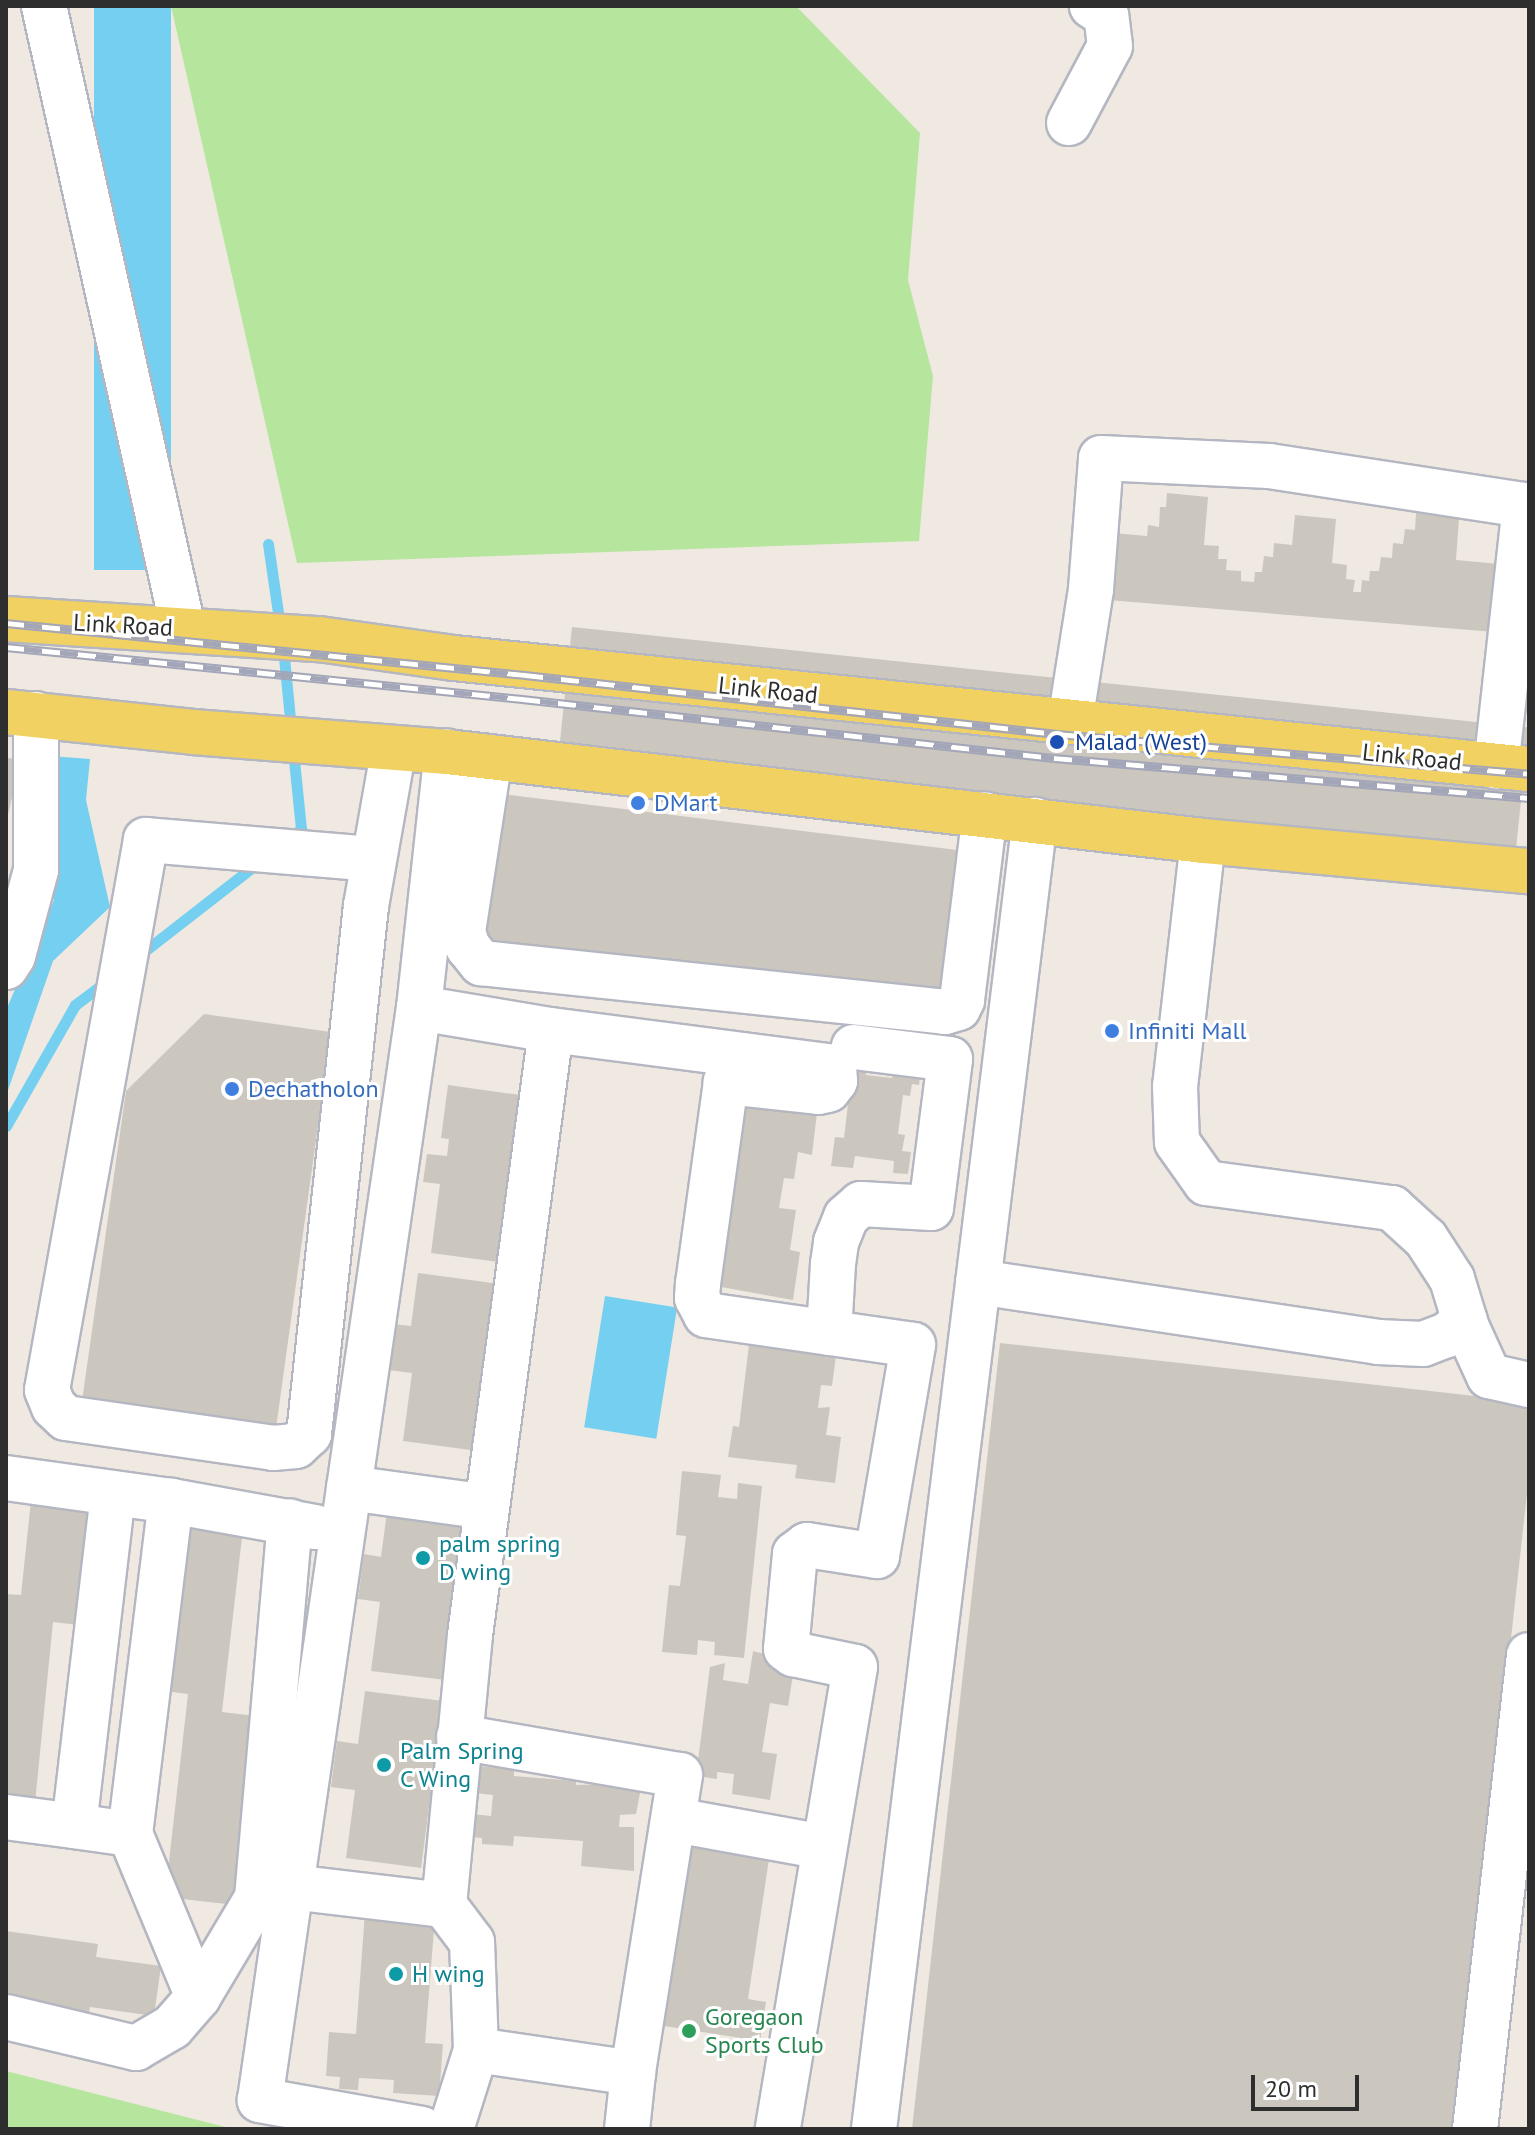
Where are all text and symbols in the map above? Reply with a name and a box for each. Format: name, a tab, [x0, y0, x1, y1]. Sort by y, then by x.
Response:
street label: Link Road	[72, 608, 174, 642]
street label: Link Road	[716, 670, 820, 710]
place label: Malad (West)	[1075, 728, 1207, 756]
marker: Malad (West)	[1046, 731, 1068, 753]
street label: Link Road	[1360, 737, 1464, 777]
place label: DMart	[654, 789, 718, 817]
marker: DMart	[629, 794, 647, 812]
place label: Infiniti Mall	[1128, 1017, 1247, 1045]
marker: Infiniti Mall	[1103, 1022, 1121, 1040]
place label: Dechatholon	[248, 1075, 379, 1103]
marker: Dechatholon	[223, 1080, 241, 1098]
place label: palm spring D wing	[439, 1530, 560, 1586]
marker: palm spring D wing	[414, 1549, 432, 1567]
place label: Palm Spring C Wing	[400, 1737, 524, 1793]
marker: Palm Spring C Wing	[375, 1756, 393, 1774]
place label: H wing	[412, 1960, 485, 1988]
marker: H wing	[387, 1965, 405, 1983]
place label: Goregaon Sports Club	[705, 2003, 824, 2059]
marker: Goregaon Sports Club	[680, 2022, 698, 2040]
scale bar	[1255, 2059, 1363, 2109]
text: 20 m	[1265, 2073, 1317, 2104]

